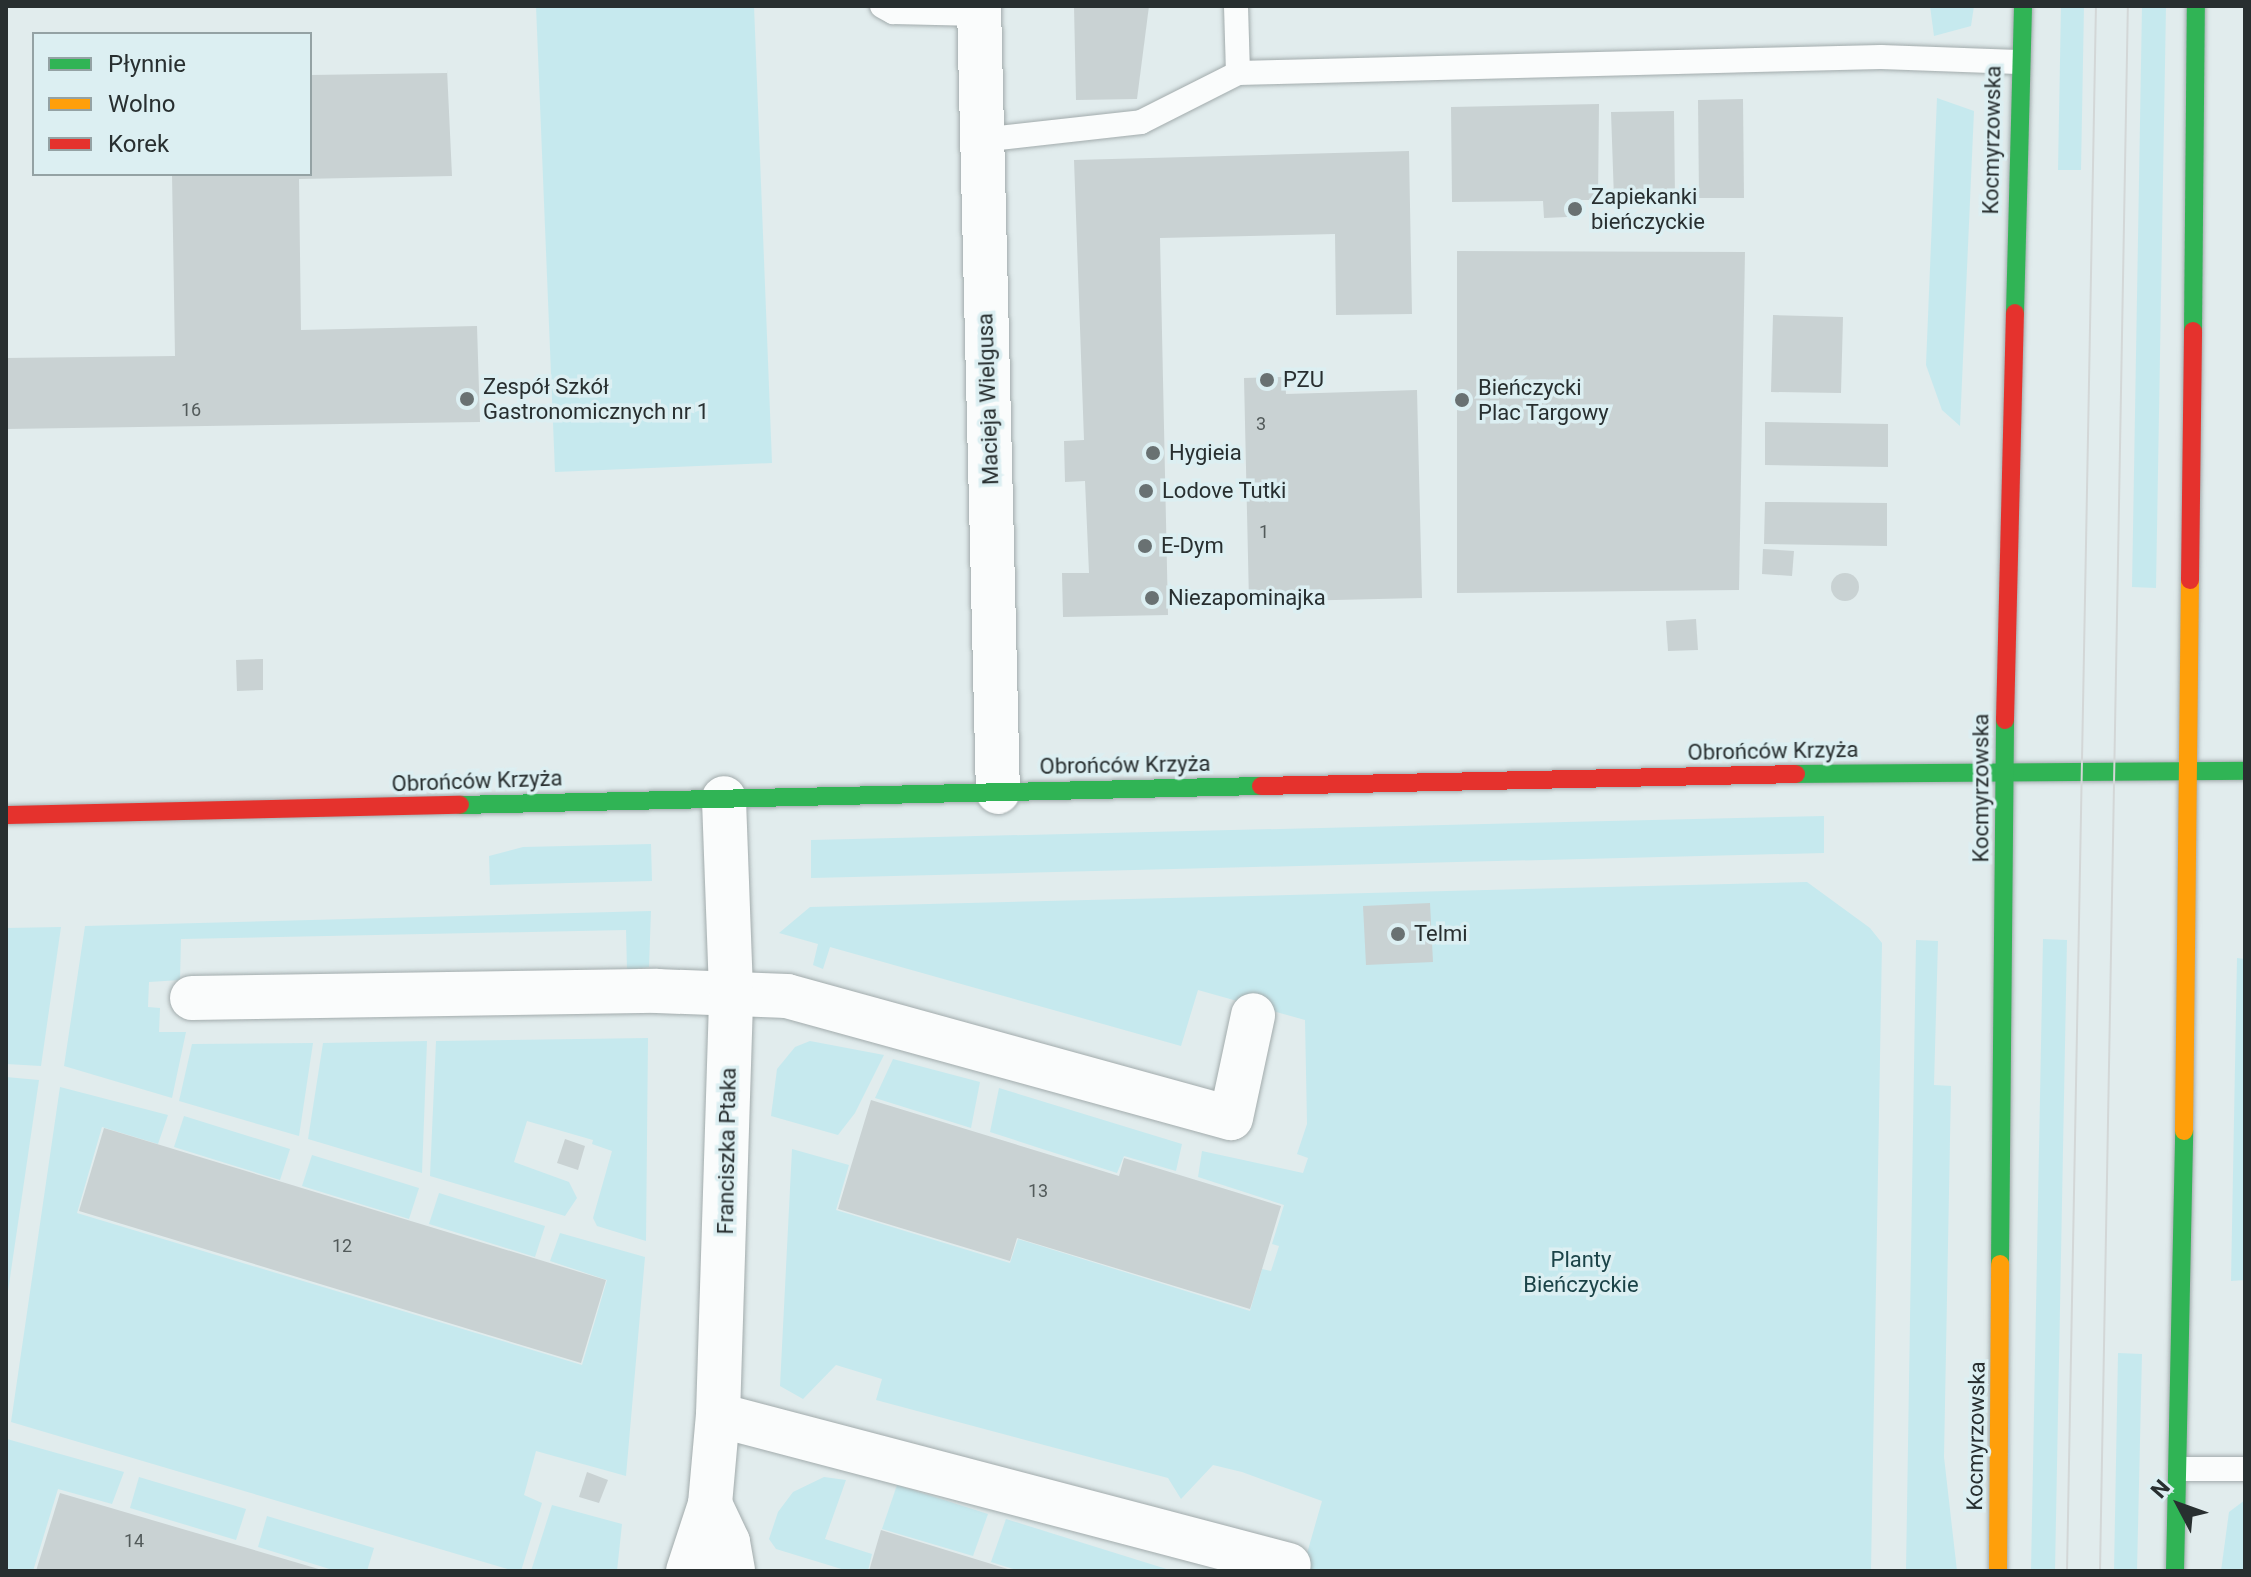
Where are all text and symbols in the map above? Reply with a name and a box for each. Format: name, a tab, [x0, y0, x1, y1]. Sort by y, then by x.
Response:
legend	[32, 32, 312, 176]
text: Płynnie	[108, 50, 186, 78]
street label: Kocmyrzowska	[1978, 65, 2006, 215]
text: Wolno	[108, 90, 175, 118]
text: Korek	[108, 130, 169, 158]
place label: Zapiekanki bieńczyckie	[1591, 183, 1705, 234]
marker: Zapiekanki bieńczyckie	[1566, 200, 1584, 218]
street label: Macieja Wielgusa	[972, 313, 1004, 485]
place label: PZU	[1283, 367, 1324, 393]
marker: PZU	[1258, 371, 1276, 389]
place label: Zespół Szkół Gastronomicznych nr 1	[483, 373, 709, 424]
place label: Bieńczycki Plac Targowy	[1478, 374, 1609, 426]
marker: Zespół Szkół Gastronomicznych nr 1	[458, 390, 476, 408]
marker: Bieńczycki Plac Targowy	[1453, 391, 1471, 409]
house number: 16	[181, 399, 201, 421]
house number: 3	[1256, 413, 1266, 435]
place label: Hygieia	[1169, 440, 1242, 466]
marker: Hygieia	[1144, 444, 1162, 462]
place label: Lodove Tutki	[1162, 478, 1287, 504]
marker: Lodove Tutki	[1137, 482, 1155, 500]
house number: 1	[1259, 521, 1269, 543]
place label: E-Dym	[1161, 533, 1224, 559]
marker: E-Dym	[1136, 537, 1154, 555]
place label: Niezapominajka	[1168, 585, 1326, 611]
marker: Niezapominajka	[1143, 589, 1161, 607]
street label: Kocmyrzowska	[1968, 713, 1994, 863]
street label: Obrońców Krzyża	[1687, 736, 1859, 766]
street label: Obrońców Krzyża	[1039, 750, 1211, 780]
street label: Obrońców Krzyża	[391, 765, 563, 797]
place label: Telmi	[1414, 921, 1468, 947]
marker: Telmi	[1389, 925, 1407, 943]
street label: Franciszka Ptaka	[712, 1067, 742, 1235]
house number: 13	[1028, 1180, 1048, 1202]
house number: 12	[332, 1235, 352, 1257]
park label: Planty Bieńczyckie	[1523, 1246, 1639, 1298]
street label: Kocmyrzowska	[1962, 1361, 1990, 1511]
north arrow	[2139, 1465, 2219, 1545]
text: N	[2146, 1475, 2175, 1503]
house number: 14	[124, 1530, 144, 1552]

